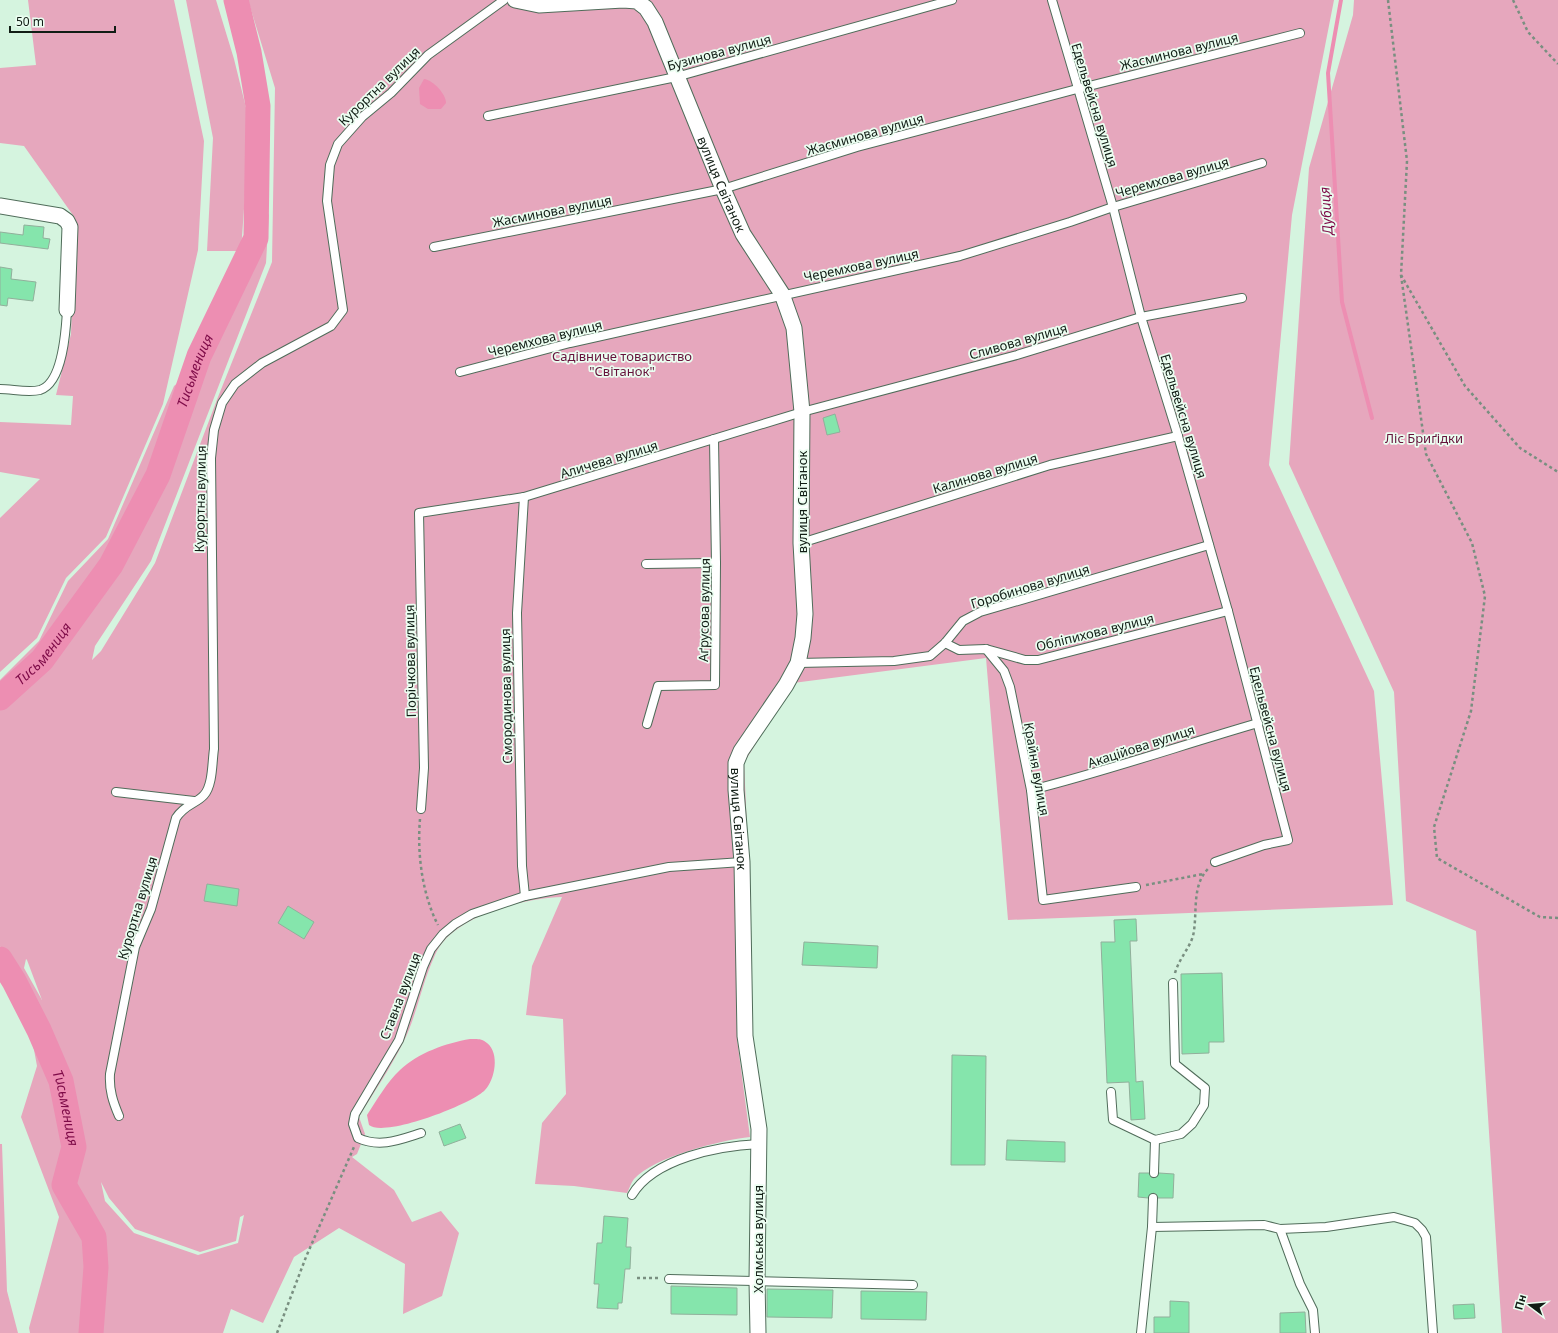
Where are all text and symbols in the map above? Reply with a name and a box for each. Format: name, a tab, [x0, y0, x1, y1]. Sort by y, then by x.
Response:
scale bar	[10, 8, 115, 34]
text: 50 m	[16, 13, 44, 30]
street label: Жасминова вулиця	[1118, 28, 1240, 74]
street label: Бузинова вулиця	[665, 29, 773, 75]
street label: Едельвейсна вулиця	[1068, 41, 1122, 169]
street label: Курортна вулиця	[334, 42, 424, 130]
street label: Жасминова вулиця	[804, 109, 926, 159]
street label: вулиця Світанок	[693, 133, 750, 235]
street label: Черемхова вулиця	[1113, 152, 1231, 202]
water label: Дубиця	[1314, 186, 1337, 238]
street label: Жасминова вулиця	[491, 191, 613, 231]
street label: Черемхова вулиця	[802, 244, 920, 286]
street label: Черемхова вулиця	[486, 315, 604, 361]
street label: Сливова вулиця	[967, 318, 1069, 364]
water label: Тисьмениця	[172, 331, 217, 410]
park label: Садівниче товариство "Світанок"	[552, 347, 692, 380]
street label: Едельвейсна вулиця	[1157, 352, 1211, 480]
park label: Ліс Бриґідки	[1385, 429, 1463, 447]
street label: Аличева вулиця	[558, 436, 660, 482]
street label: Курортна вулиця	[190, 445, 210, 553]
street label: Калинова вулиця	[930, 448, 1040, 498]
street label: вулиця Світанок	[793, 451, 811, 553]
street label: Аґрусова вулиця	[694, 558, 714, 662]
street label: Горобинова вулиця	[968, 559, 1092, 613]
street label: Порічкова вулиця	[400, 604, 420, 718]
street label: Обліпихова вулиця	[1034, 609, 1156, 655]
water label: Тисьмениця	[11, 619, 75, 689]
street label: Смородинова вулиця	[496, 628, 516, 764]
street label: Едельвейсна вулиця	[1246, 664, 1296, 794]
street label: Акаційова вулиця	[1085, 720, 1197, 772]
street label: Крайня вулиця	[1020, 721, 1054, 817]
street label: вулиця Світанок	[727, 768, 751, 870]
street label: Курортна вулиця	[113, 854, 161, 962]
street label: Ставна вулиця	[375, 950, 425, 1042]
water label: Тисьмениця	[48, 1067, 84, 1148]
street label: Холмська вулиця	[749, 1185, 767, 1293]
north arrow	[1510, 1285, 1550, 1325]
text: Пн	[1511, 1293, 1529, 1312]

